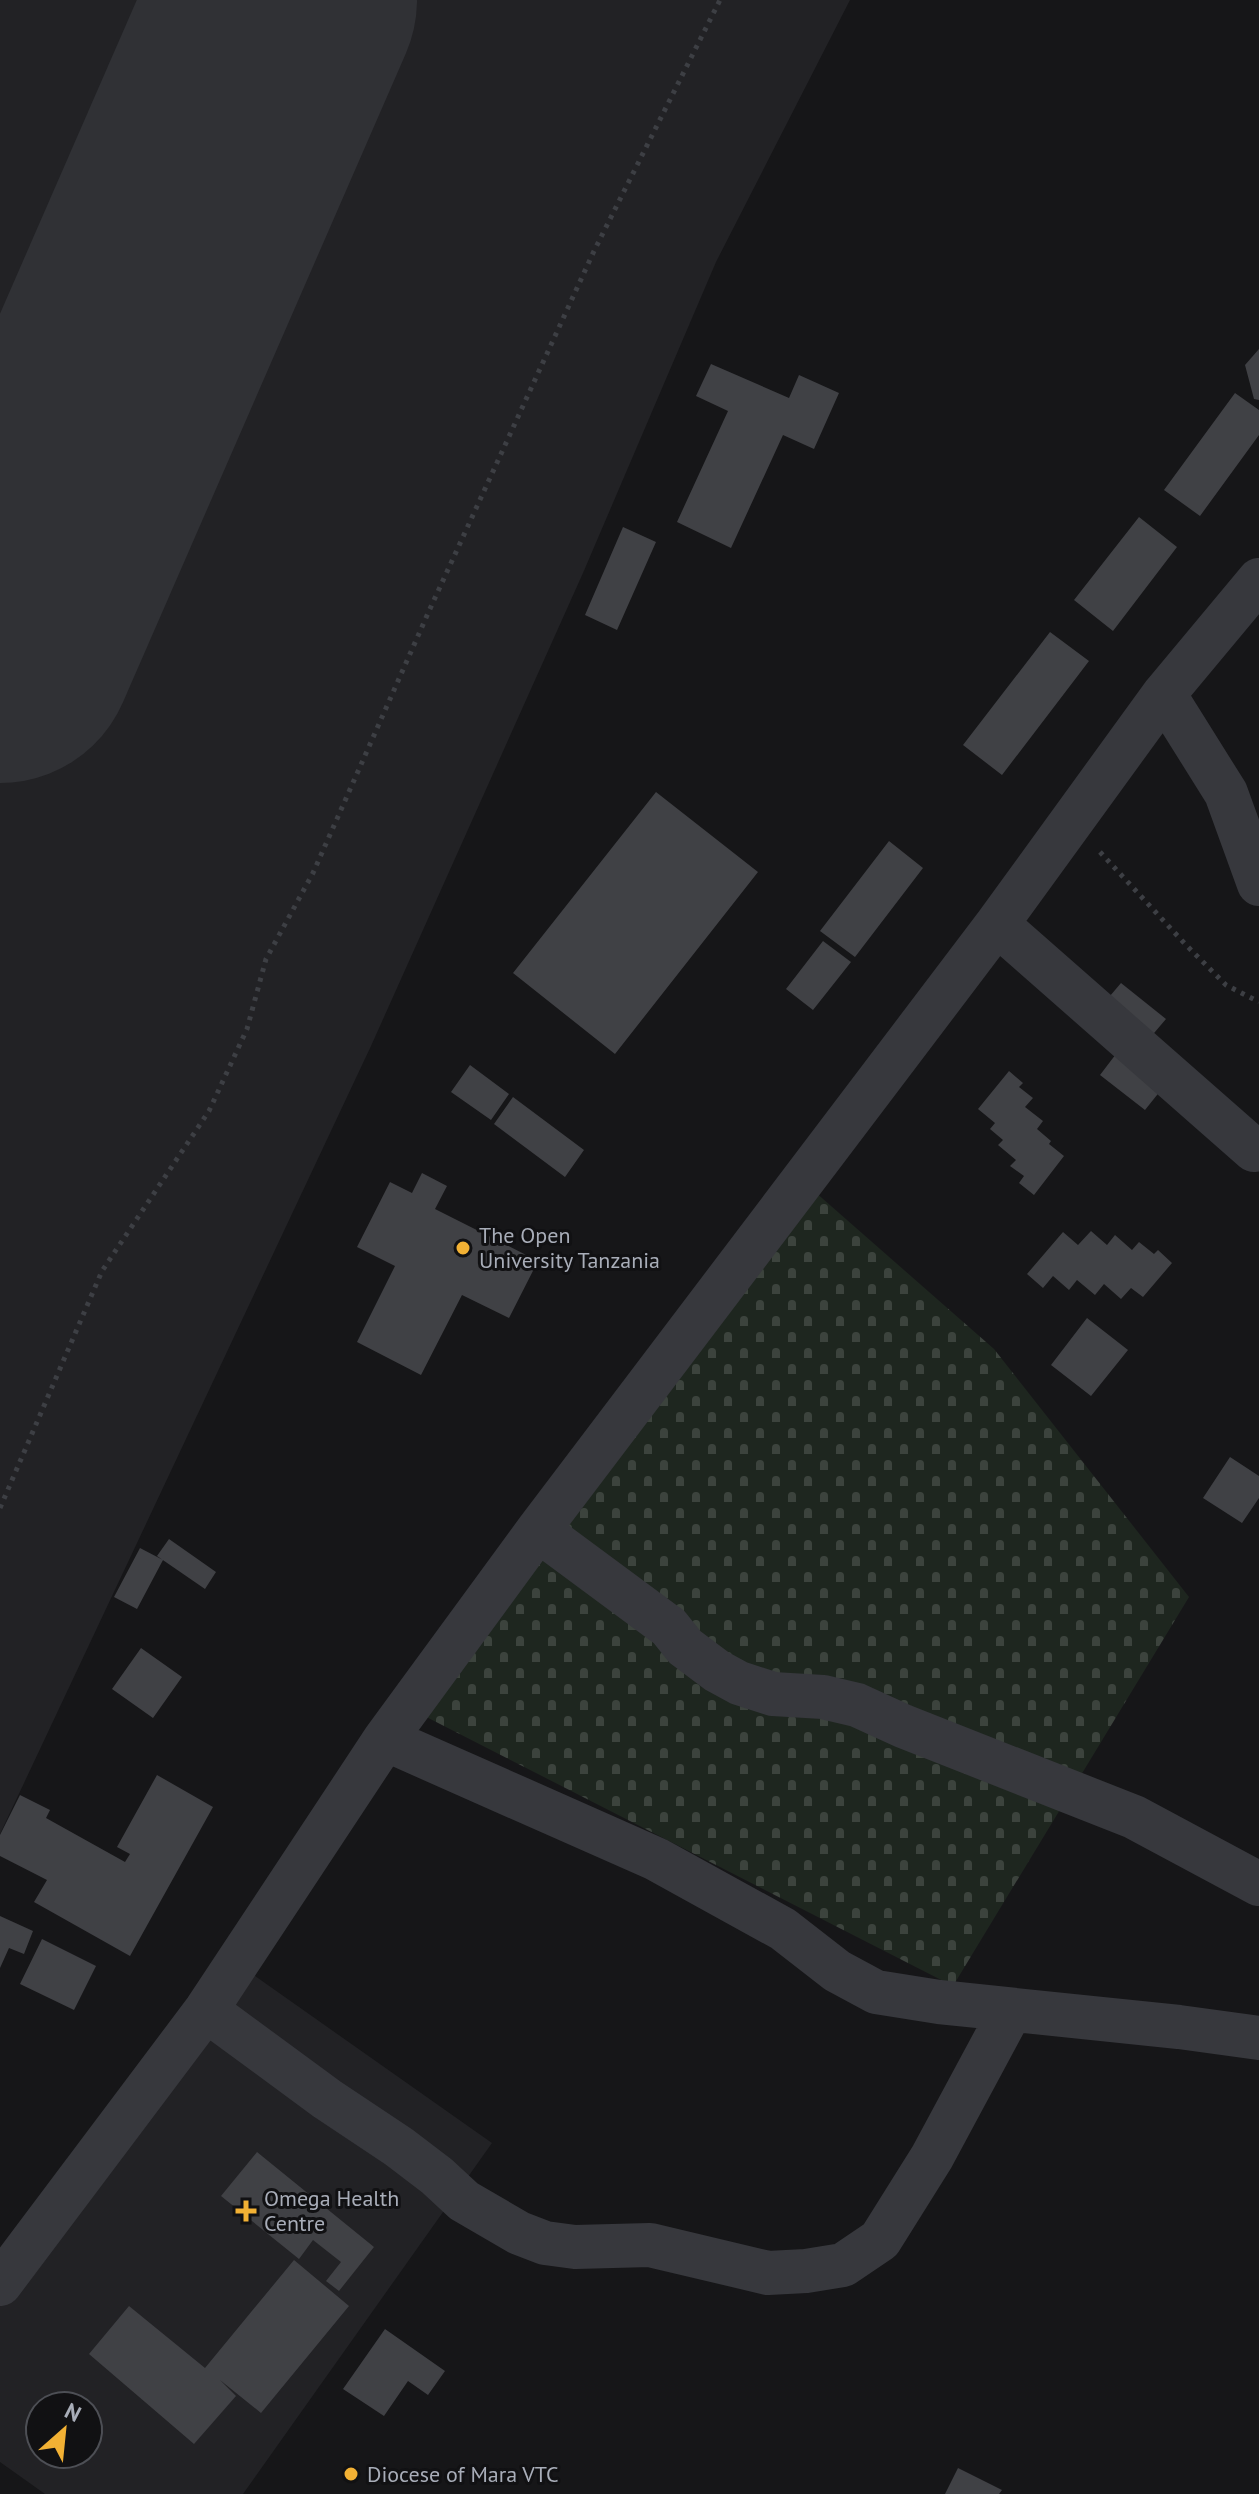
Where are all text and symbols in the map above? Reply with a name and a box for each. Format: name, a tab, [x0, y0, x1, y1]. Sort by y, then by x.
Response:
place label: The Open University Tanzania	[479, 1221, 660, 1274]
marker: The Open University Tanzania	[454, 1239, 472, 1257]
place label: Omega Health Centre	[264, 2184, 399, 2237]
marker: Omega Health Centre	[235, 2200, 257, 2222]
north arrow	[24, 2390, 104, 2470]
text: N	[60, 2396, 86, 2428]
place label: Diocese of Mara VTC	[367, 2460, 559, 2488]
marker: Diocese of Mara VTC	[342, 2465, 360, 2483]

